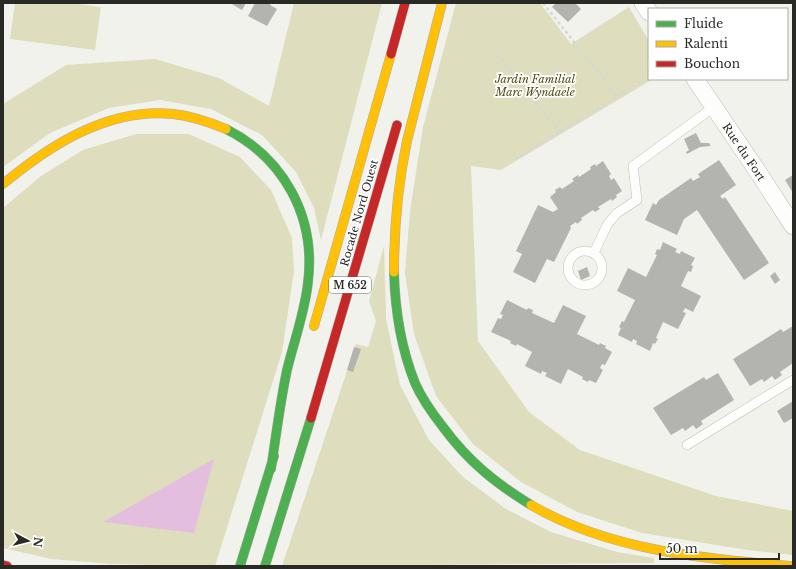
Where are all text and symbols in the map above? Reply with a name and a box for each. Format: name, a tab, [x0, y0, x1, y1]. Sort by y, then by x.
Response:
legend	[648, 8, 788, 80]
text: Fluide	[684, 16, 723, 31]
text: Ralenti	[684, 36, 728, 51]
text: Bouchon	[684, 56, 740, 71]
park label: Jardin Familial Marc Wyndaele	[494, 72, 576, 99]
street label: Rue du Fort	[719, 120, 769, 184]
street label: Rocade Nord Ouest	[337, 157, 381, 268]
road number: M 652	[329, 277, 371, 293]
north arrow	[8, 521, 48, 561]
scale bar	[660, 535, 779, 561]
text: N	[30, 536, 46, 549]
text: 50 m	[666, 541, 698, 556]

